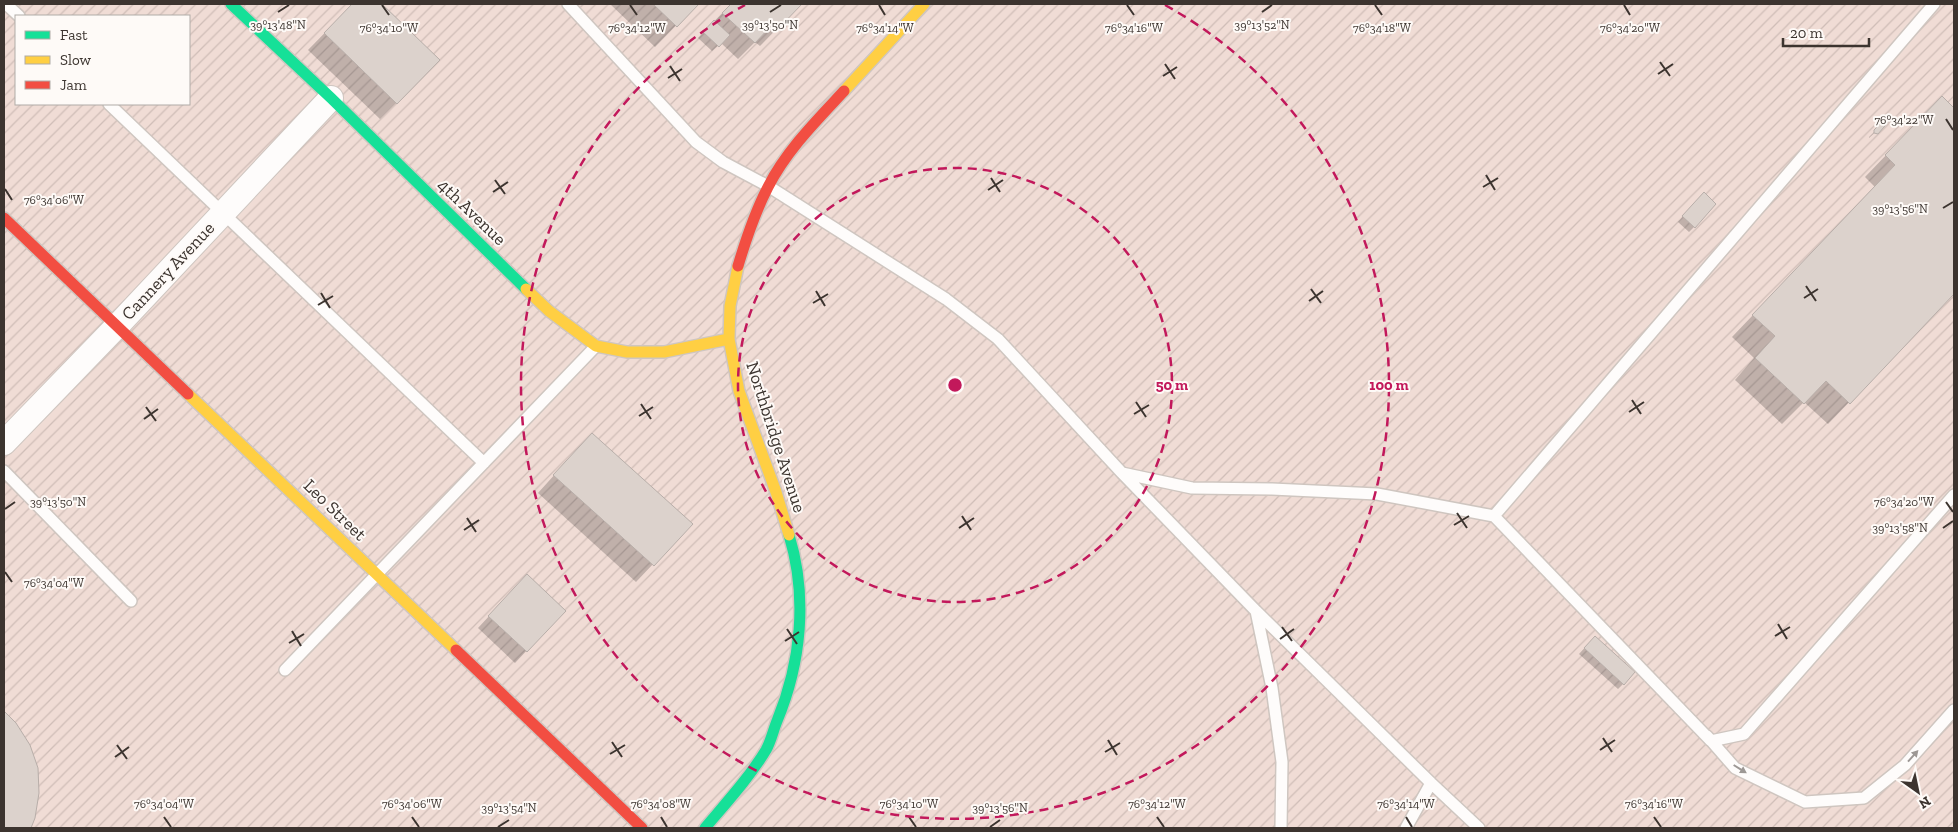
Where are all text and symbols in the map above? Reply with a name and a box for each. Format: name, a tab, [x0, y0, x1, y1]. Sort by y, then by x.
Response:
legend	[15, 15, 190, 105]
scale bar	[1783, 15, 1869, 47]
text: 39°13'48"N	[250, 18, 306, 32]
text: 39°13'50"N	[742, 18, 798, 32]
text: 39°13'52"N	[1234, 18, 1290, 32]
text: 76°34'10"W	[360, 21, 419, 35]
text: 76°34'12"W	[608, 21, 667, 35]
text: 76°34'14"W	[856, 21, 915, 35]
text: 76°34'16"W	[1105, 21, 1164, 35]
text: 76°34'18"W	[1353, 21, 1412, 35]
text: 76°34'20"W	[1600, 21, 1661, 35]
text: 20 m	[1790, 24, 1823, 42]
text: Fast	[60, 26, 88, 44]
text: Slow	[60, 51, 92, 69]
text: Jam	[60, 76, 87, 94]
text: 76°34'22"W	[1874, 113, 1934, 127]
street label: 4th Avenue	[433, 174, 511, 250]
text: 76°34'06"W	[24, 193, 85, 207]
text: 39°13'56"N	[1872, 202, 1928, 216]
street label: Cannery Avenue	[117, 217, 219, 325]
street label: Northbridge Avenue	[741, 359, 811, 515]
centre of rings	[946, 376, 964, 394]
text: 50 m	[1156, 376, 1188, 394]
text: 100 m	[1369, 376, 1409, 394]
street label: Leo Street	[299, 475, 371, 546]
text: 39°13'50"N	[30, 495, 86, 509]
text: 76°34'20"W	[1874, 495, 1935, 509]
text: 39°13'58"N	[1872, 521, 1928, 535]
text: 76°34'04"W	[24, 576, 85, 590]
one-way arrow	[1907, 750, 1919, 762]
one-way arrow	[1733, 764, 1746, 773]
north arrow	[1893, 767, 1943, 817]
text: N	[1915, 792, 1934, 813]
text: 76°34'04"W	[134, 797, 195, 811]
text: 76°34'06"W	[382, 797, 443, 811]
text: 76°34'08"W	[631, 797, 692, 811]
text: 76°34'10"W	[880, 797, 939, 811]
text: 76°34'12"W	[1128, 797, 1187, 811]
text: 76°34'14"W	[1377, 797, 1436, 811]
text: 76°34'16"W	[1625, 797, 1684, 811]
text: 39°13'54"N	[481, 801, 537, 815]
text: 39°13'56"N	[972, 801, 1028, 815]

